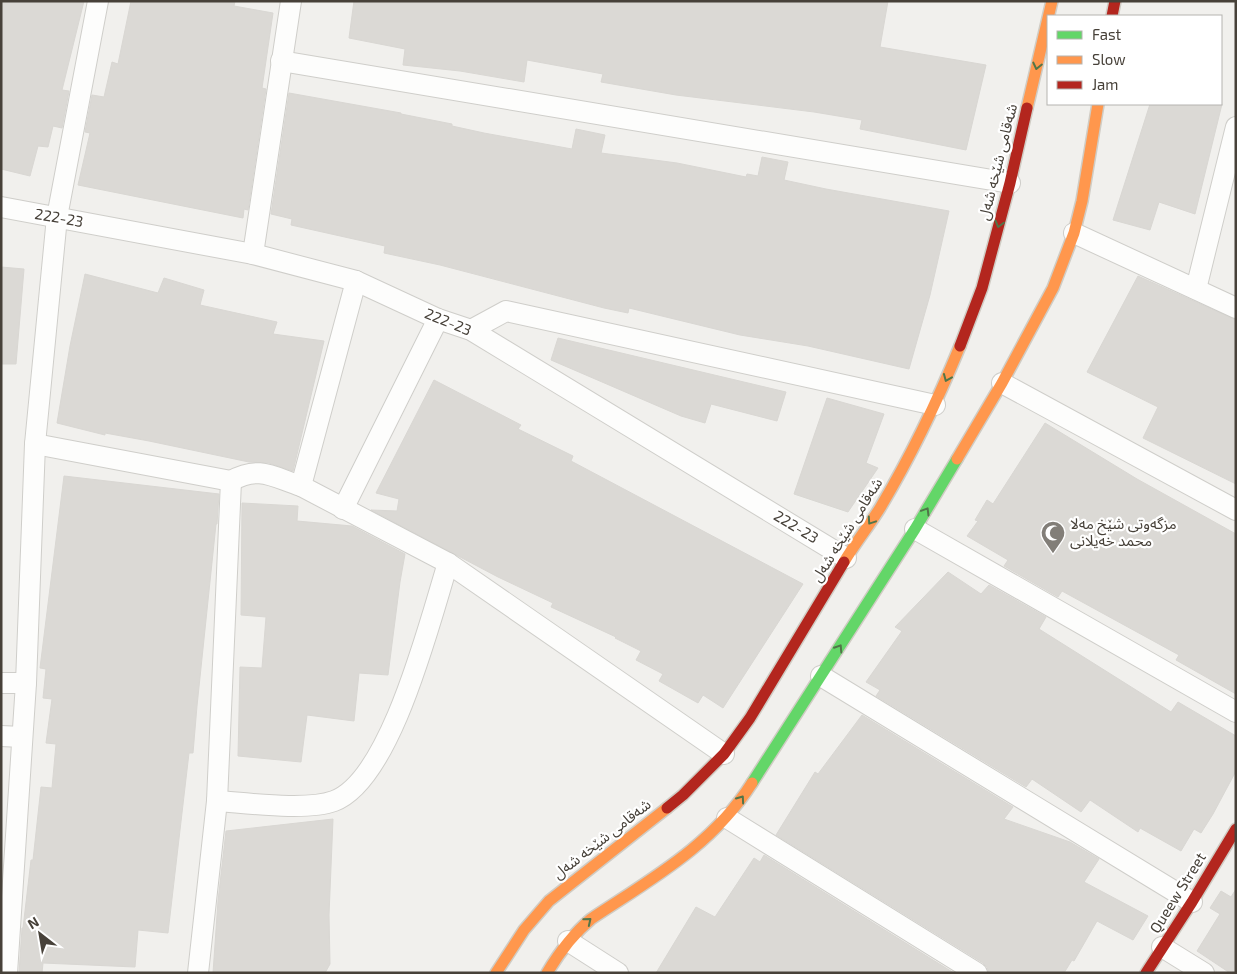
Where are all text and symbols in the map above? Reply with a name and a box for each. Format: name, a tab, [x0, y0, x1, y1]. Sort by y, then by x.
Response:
legend	[1047, 15, 1222, 105]
text: Fast	[1092, 25, 1122, 43]
text: Slow	[1092, 50, 1126, 68]
one-way arrow	[1032, 61, 1043, 70]
text: Jam	[1092, 75, 1118, 93]
street label: شەقامی شێخه‌ شه‌ل	[974, 101, 1021, 222]
street label: 222-23	[34, 204, 85, 230]
one-way arrow	[994, 219, 1005, 228]
street label: 222-23	[422, 304, 474, 339]
one-way arrow	[943, 373, 954, 382]
street label: شەقامی شێخه‌ شه‌ل	[807, 474, 886, 585]
street label: 222-23	[771, 506, 822, 546]
one-way arrow	[920, 507, 930, 516]
place label: مزگەوتی شێخ مەلا محمد خەیلانی	[1070, 514, 1177, 550]
one-way arrow	[868, 515, 877, 525]
mosque icon: مزگەوتی شێخ مەلا محمد خەیلانی	[1040, 520, 1066, 554]
one-way arrow	[833, 644, 842, 653]
street label: شەقامی شێخه‌ شه‌ل	[549, 794, 655, 883]
one-way arrow	[735, 795, 744, 805]
street label: Queew Street	[1145, 849, 1210, 937]
north arrow	[15, 909, 65, 959]
text: N	[24, 913, 42, 932]
one-way arrow	[583, 918, 592, 927]

